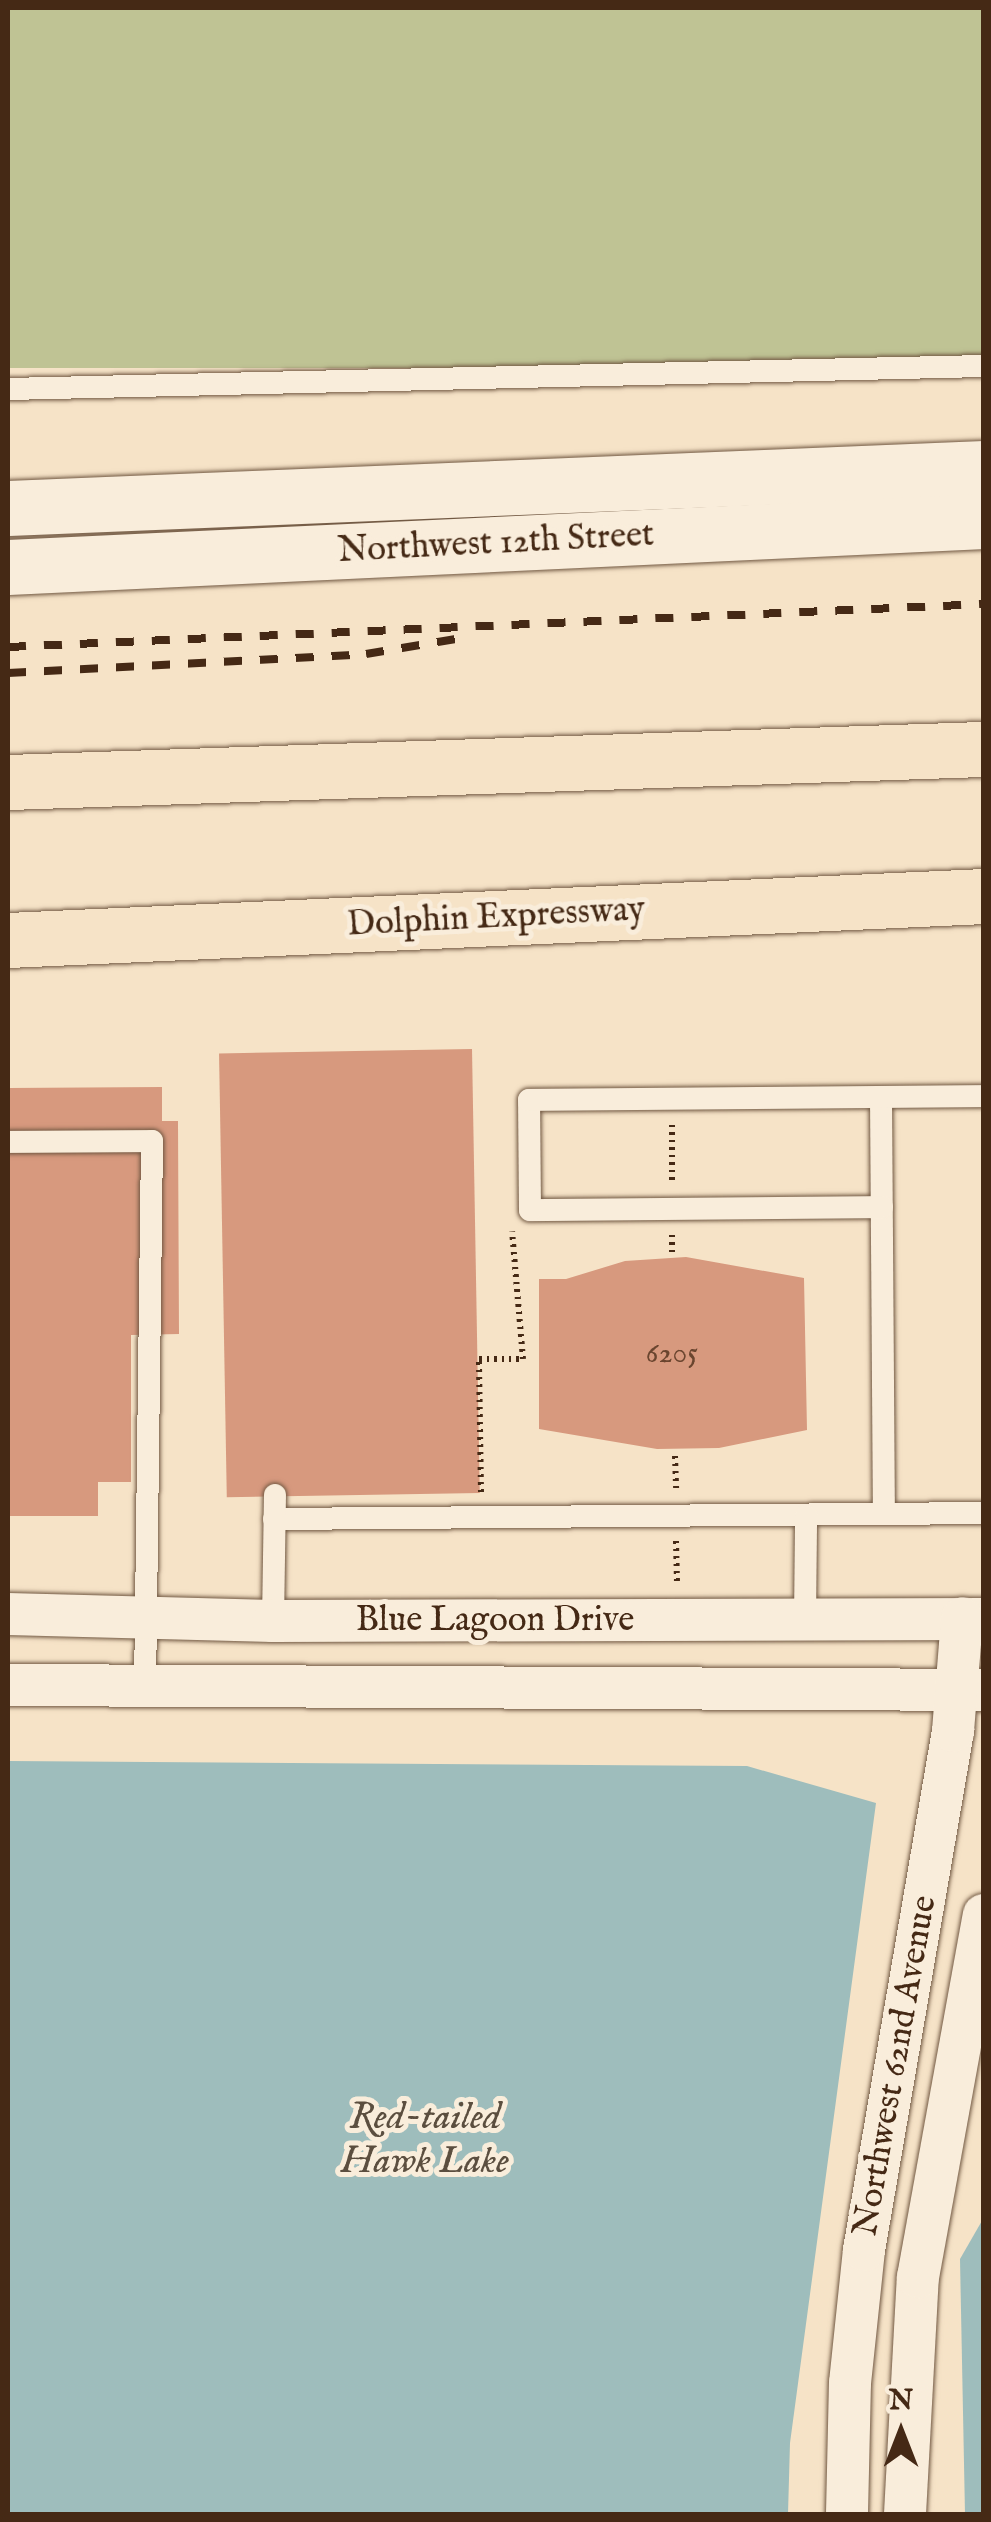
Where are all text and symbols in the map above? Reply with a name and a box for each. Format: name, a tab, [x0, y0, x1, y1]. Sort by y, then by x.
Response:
street label: Northwest 12th Street	[337, 515, 655, 573]
street label: Dolphin Expressway	[346, 889, 646, 947]
house number: 6205	[646, 1336, 698, 1372]
street label: Blue Lagoon Drive	[356, 1600, 634, 1642]
street label: Northwest 62nd Avenue	[845, 1892, 947, 2240]
water label: Red-tailed Hawk Lake	[341, 2096, 509, 2186]
north arrow	[851, 2382, 951, 2482]
text: N	[889, 2384, 913, 2419]

